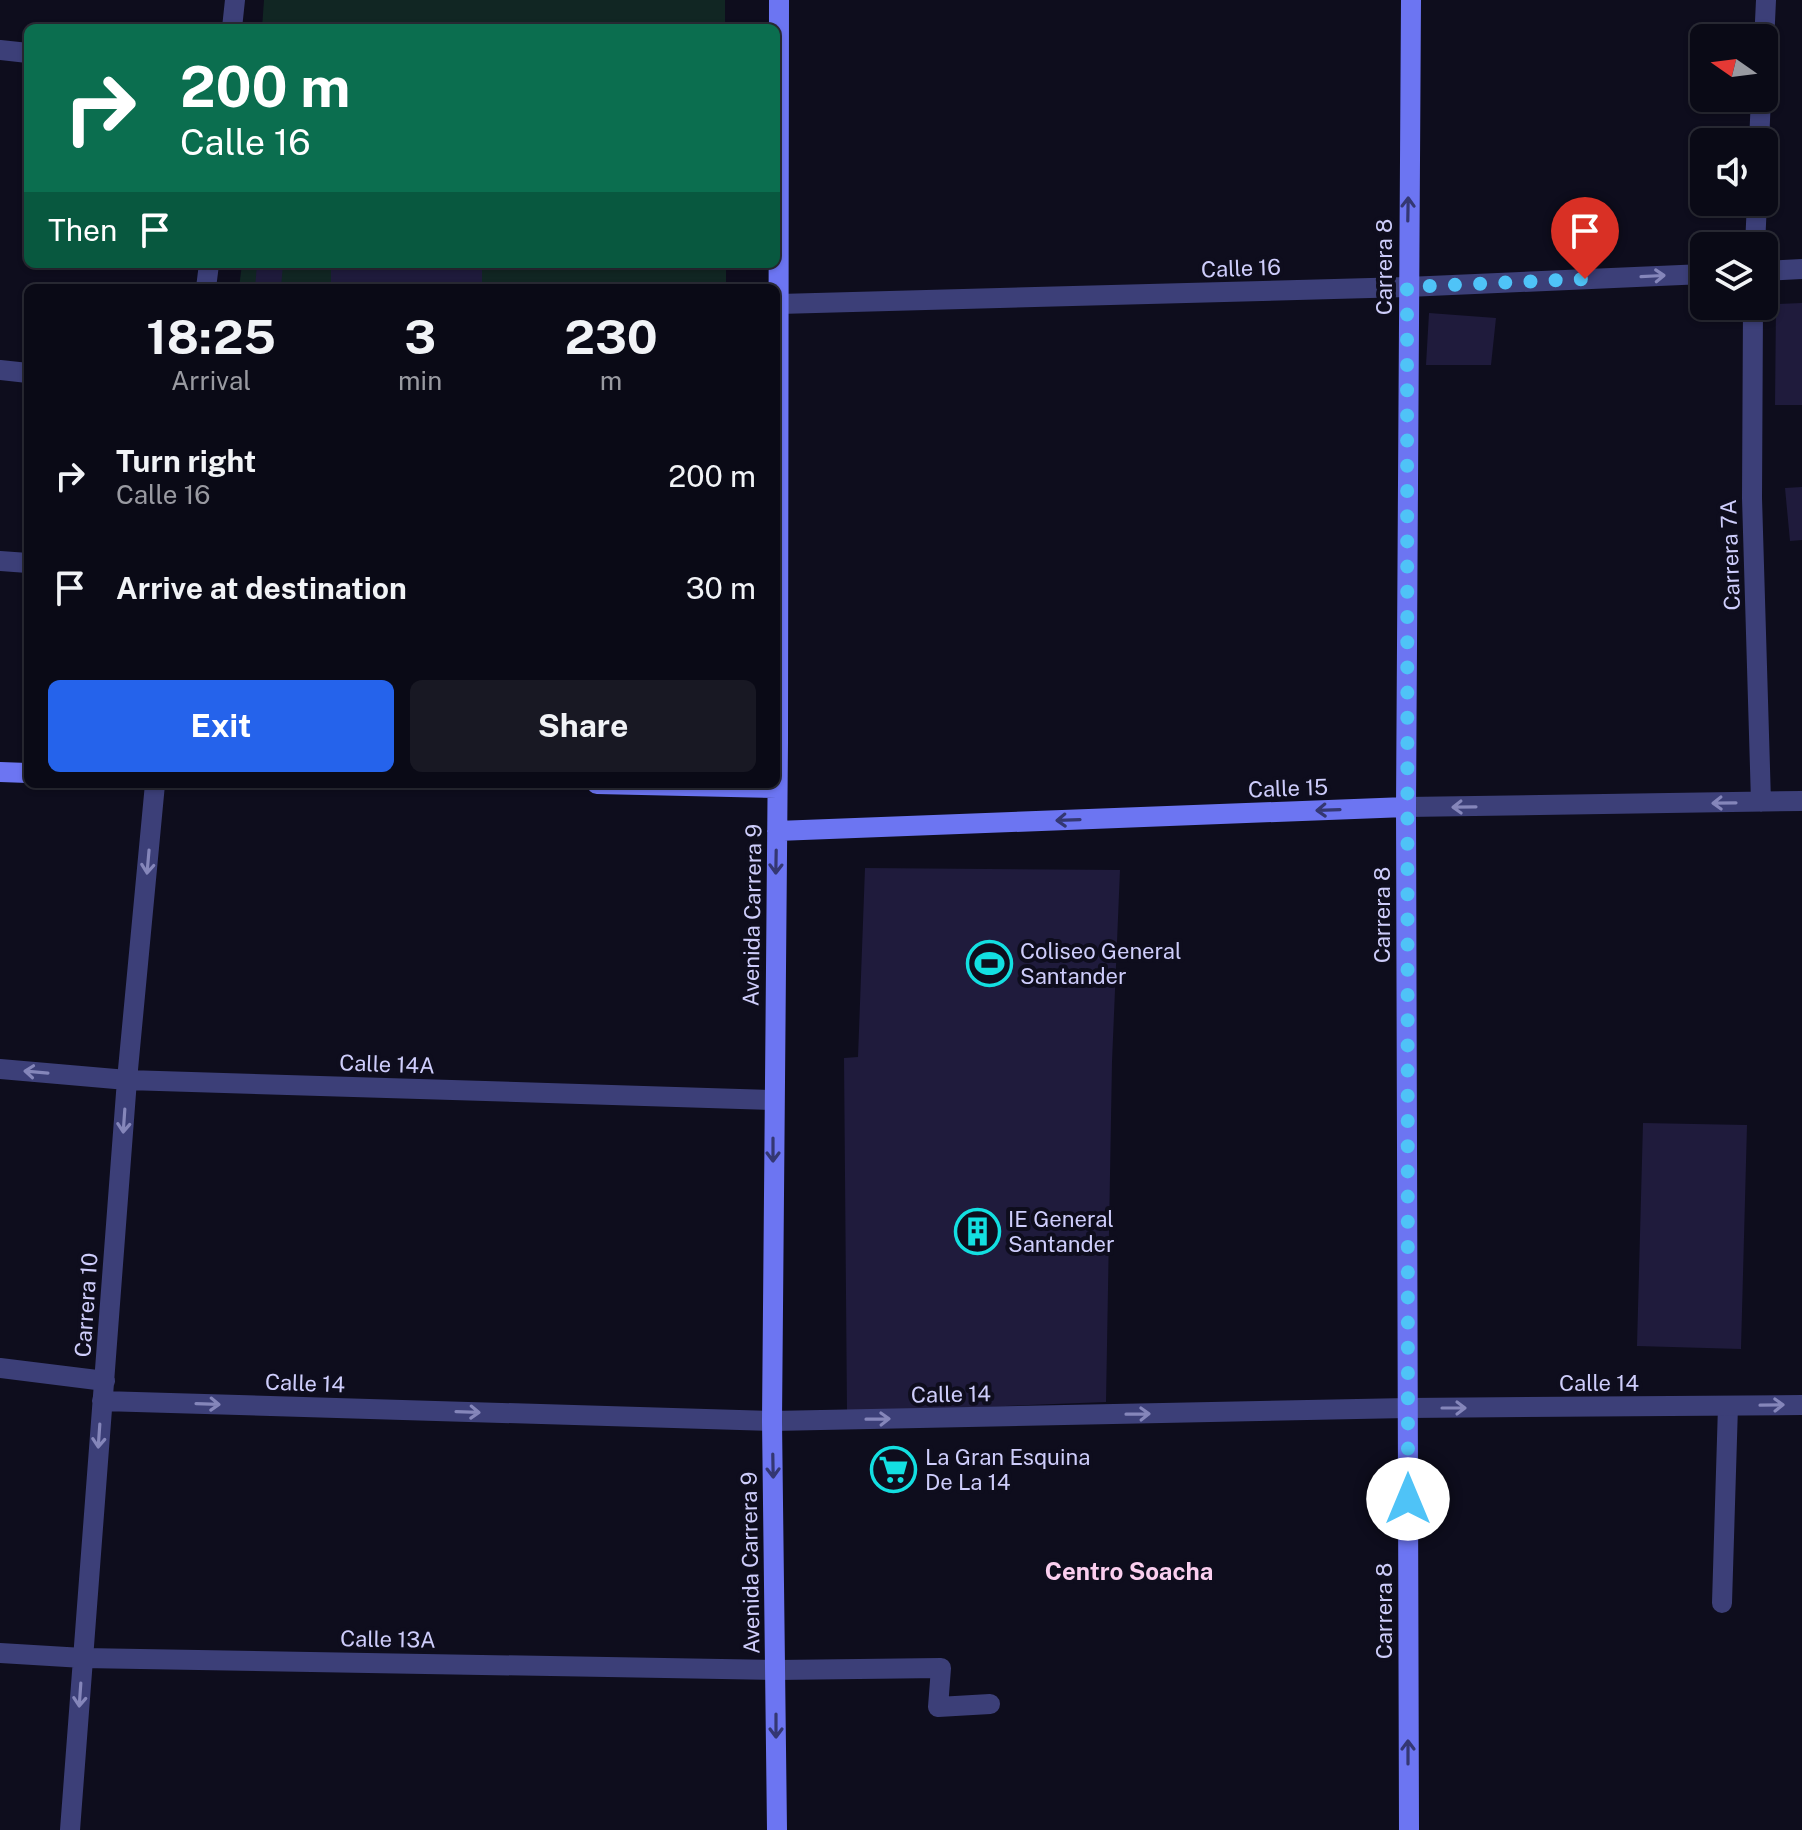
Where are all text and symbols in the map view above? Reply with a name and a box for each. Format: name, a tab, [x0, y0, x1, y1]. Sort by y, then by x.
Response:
north arrow	[1690, 24, 1778, 112]
map controls	[1690, 24, 1778, 320]
text: 200 m	[180, 54, 350, 120]
icon: right	[48, 56, 152, 160]
text: Calle 16	[180, 121, 311, 163]
button: sound	[1690, 128, 1778, 216]
one-way arrow	[1400, 196, 1416, 223]
pin	[1551, 197, 1619, 279]
icon: arrive	[133, 208, 177, 252]
icon: arrive	[1563, 209, 1607, 253]
text: Then	[48, 212, 117, 248]
street label: Carrera 8	[1371, 219, 1397, 315]
button: layers	[1690, 232, 1778, 320]
street label: Calle 16	[1201, 254, 1281, 282]
one-way arrow	[1639, 268, 1666, 283]
text: 18:25	[146, 308, 276, 365]
text: 3	[404, 308, 436, 365]
text: 230	[564, 308, 658, 365]
text: Arrival	[171, 365, 251, 396]
text: min	[398, 365, 442, 396]
text: m	[600, 365, 622, 396]
text: Turn right	[116, 443, 256, 479]
icon: right	[48, 454, 92, 498]
text: 200 m	[668, 458, 756, 494]
text: Calle 16	[116, 479, 210, 510]
street label: Carrera 7A	[1715, 499, 1745, 611]
icon: arrive	[48, 566, 92, 610]
text: Arrive at destination	[116, 570, 407, 606]
text: 30 m	[686, 570, 756, 606]
button: Exit	[48, 680, 394, 772]
button: Share	[410, 680, 756, 772]
street label: Calle 15	[1247, 774, 1329, 802]
one-way arrow	[1711, 795, 1738, 811]
one-way arrow	[1451, 799, 1478, 814]
one-way arrow	[1315, 803, 1342, 818]
one-way arrow	[1055, 812, 1082, 827]
street label: Avenida Carrera 9	[737, 824, 767, 1006]
one-way arrow	[140, 848, 155, 875]
one-way arrow	[768, 848, 784, 875]
street label: Carrera 8	[1369, 867, 1395, 963]
place label: Coliseo General Santander	[1020, 938, 1182, 989]
sports icon: Coliseo General Santander	[965, 940, 1013, 988]
street label: Calle 14A	[339, 1049, 435, 1079]
one-way arrow	[23, 1064, 50, 1079]
one-way arrow	[116, 1107, 131, 1134]
one-way arrow	[765, 1136, 781, 1163]
place label: IE General Santander	[1008, 1206, 1115, 1257]
building icon: IE General Santander	[953, 1208, 1001, 1256]
street label: Carrera 10	[69, 1252, 103, 1358]
street label: Calle 14	[265, 1369, 346, 1397]
street label: Calle 14	[1559, 1370, 1639, 1396]
street label: Calle 14	[911, 1380, 991, 1408]
one-way arrow	[194, 1397, 221, 1412]
one-way arrow	[1758, 1397, 1785, 1413]
one-way arrow	[1440, 1400, 1467, 1416]
one-way arrow	[454, 1405, 481, 1420]
one-way arrow	[1124, 1406, 1151, 1422]
one-way arrow	[864, 1412, 891, 1427]
one-way arrow	[91, 1422, 106, 1448]
place label: La Gran Esquina De La 14	[925, 1444, 1090, 1495]
supermarket icon: La Gran Esquina De La 14	[870, 1446, 918, 1494]
one-way arrow	[765, 1452, 781, 1479]
position arrow	[1366, 1457, 1450, 1541]
street label: Avenida Carrera 9	[735, 1472, 765, 1654]
district label: Centro Soacha	[1045, 1557, 1213, 1585]
street label: Carrera 8	[1371, 1563, 1397, 1659]
street label: Calle 13A	[340, 1625, 436, 1653]
one-way arrow	[73, 1681, 88, 1708]
one-way arrow	[768, 1712, 784, 1739]
one-way arrow	[1400, 1739, 1416, 1766]

